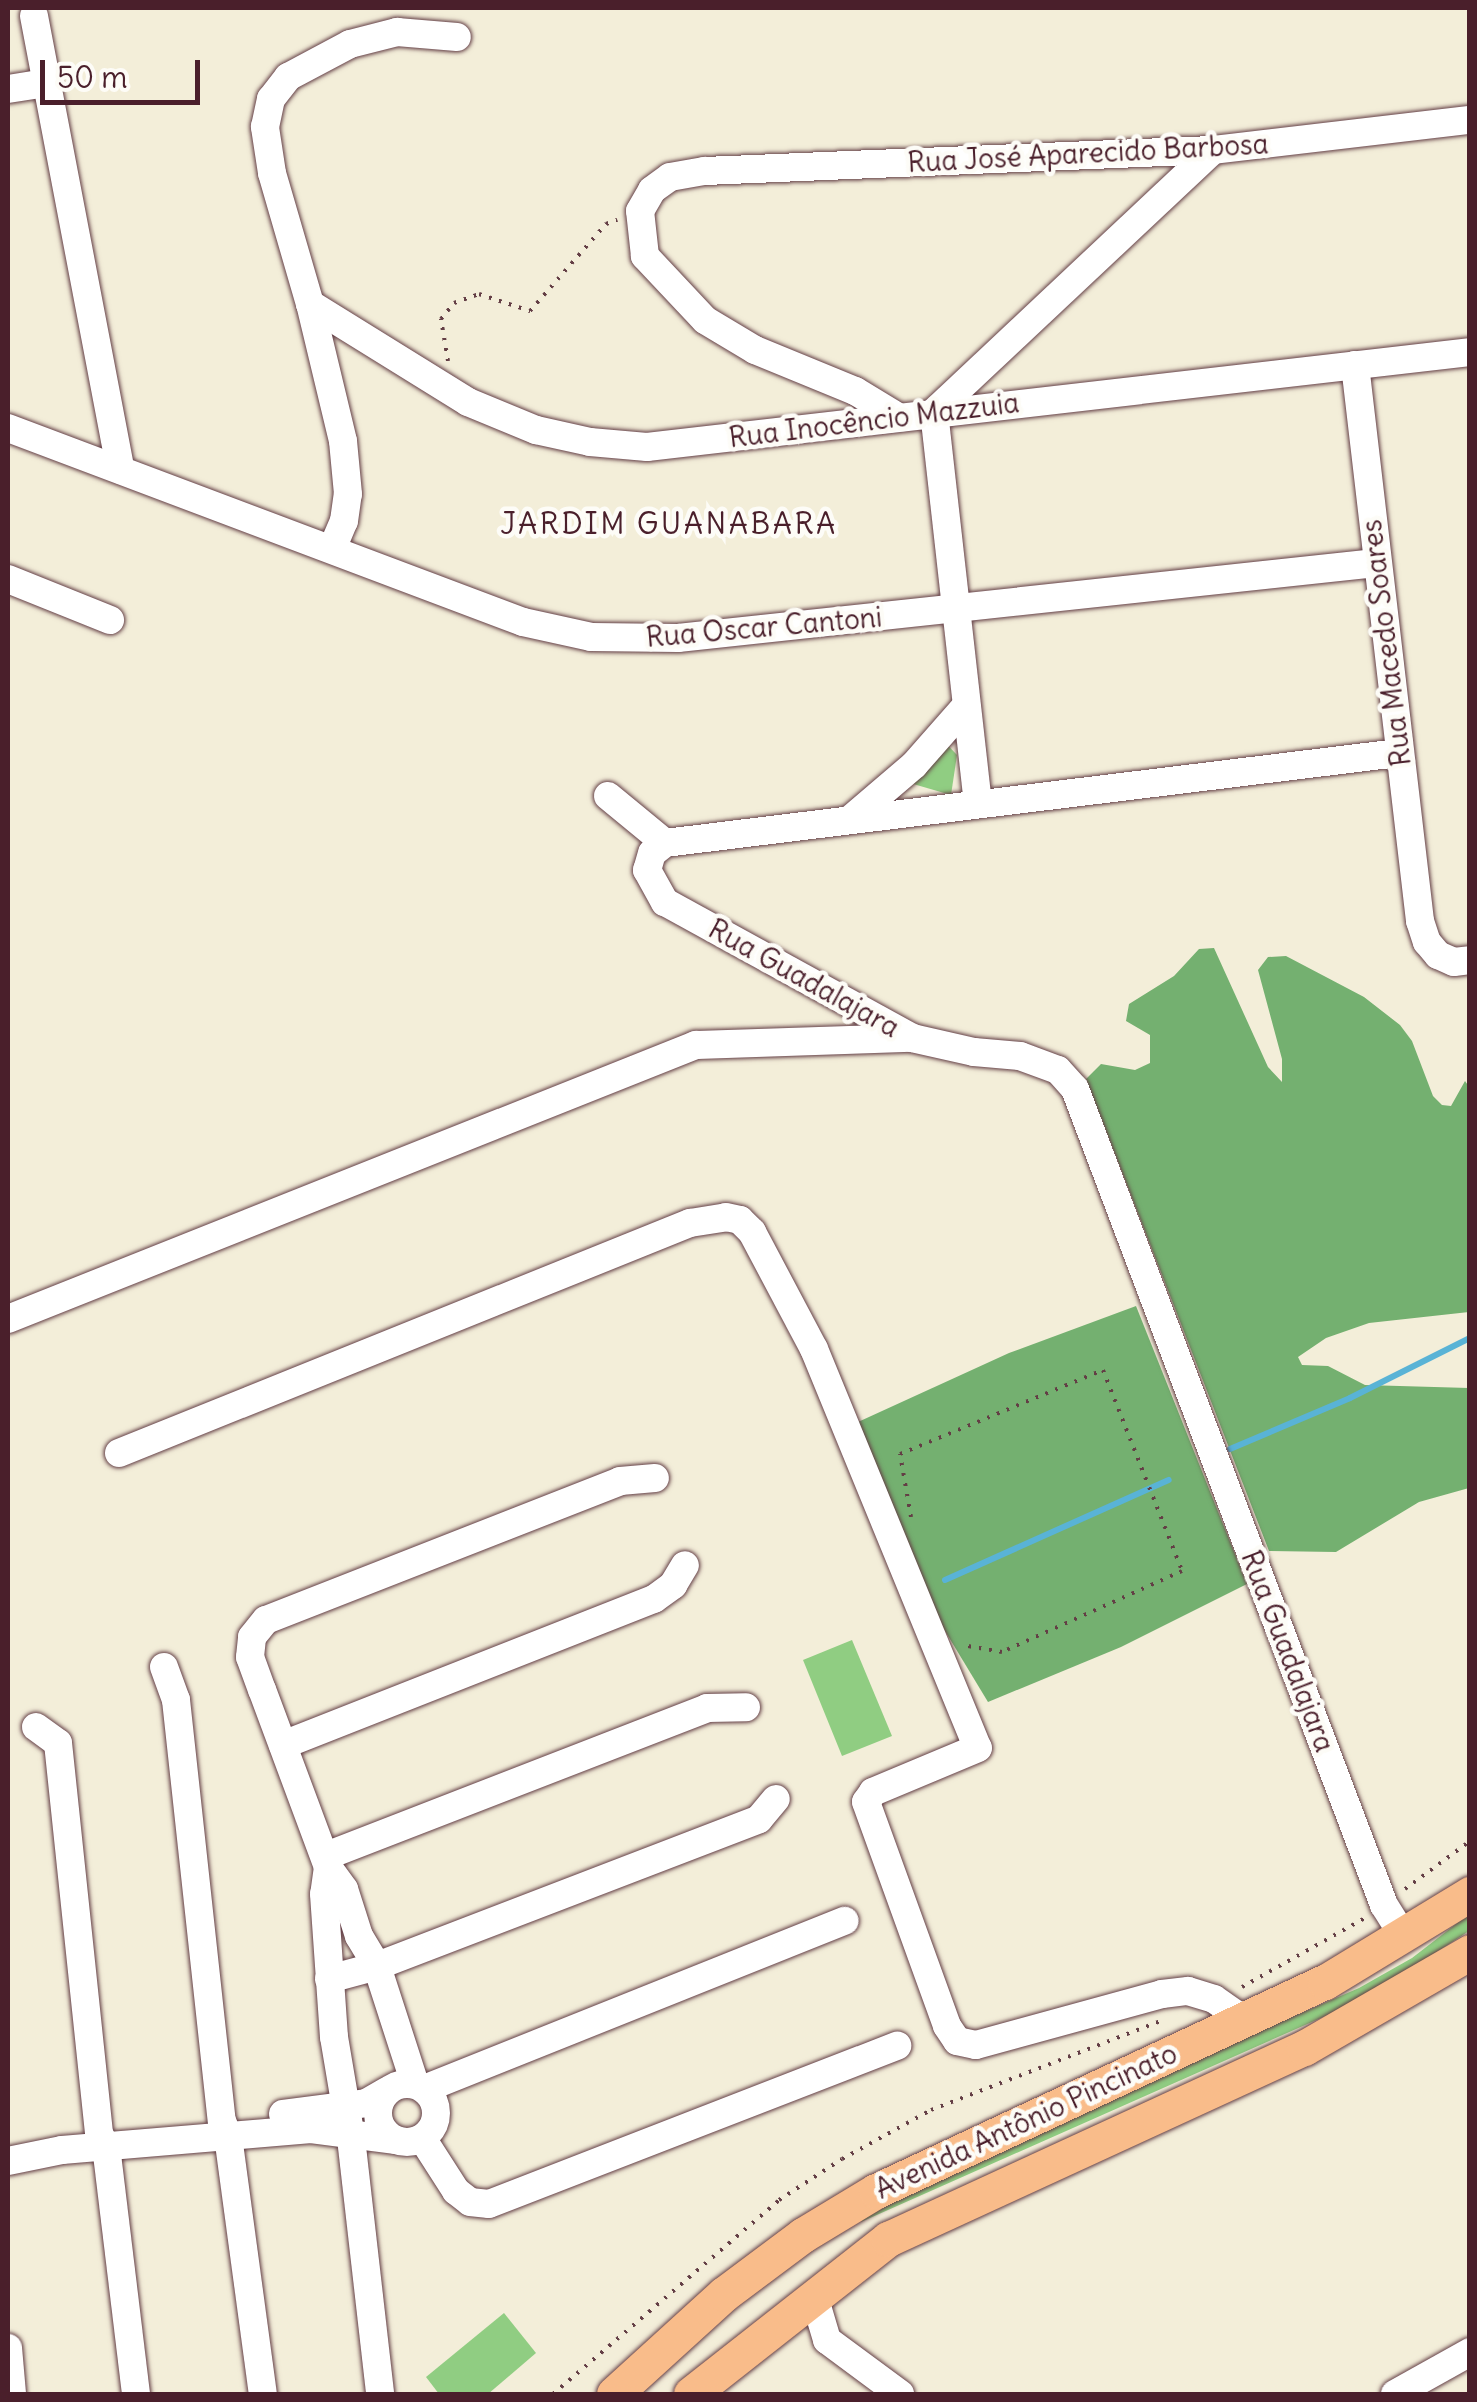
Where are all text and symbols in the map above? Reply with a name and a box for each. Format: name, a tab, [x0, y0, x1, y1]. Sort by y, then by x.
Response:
scale bar	[45, 40, 205, 102]
text: 50 m	[57, 58, 127, 96]
street label: Rua José Aparecido Barbosa	[907, 127, 1269, 179]
street label: Rua Inocêncio Mazzuia	[727, 386, 1021, 454]
district label: JARDIM GUANABARA	[500, 505, 838, 541]
street label: Rua Macedo Soares	[1354, 518, 1418, 768]
street label: Rua Oscar Cantoni	[645, 600, 883, 654]
street label: Rua Guadalajara	[703, 912, 905, 1044]
street label: Rua Guadalajara	[1234, 1546, 1342, 1756]
street label: Avenida Antônio Pincinato	[870, 2036, 1182, 2206]

